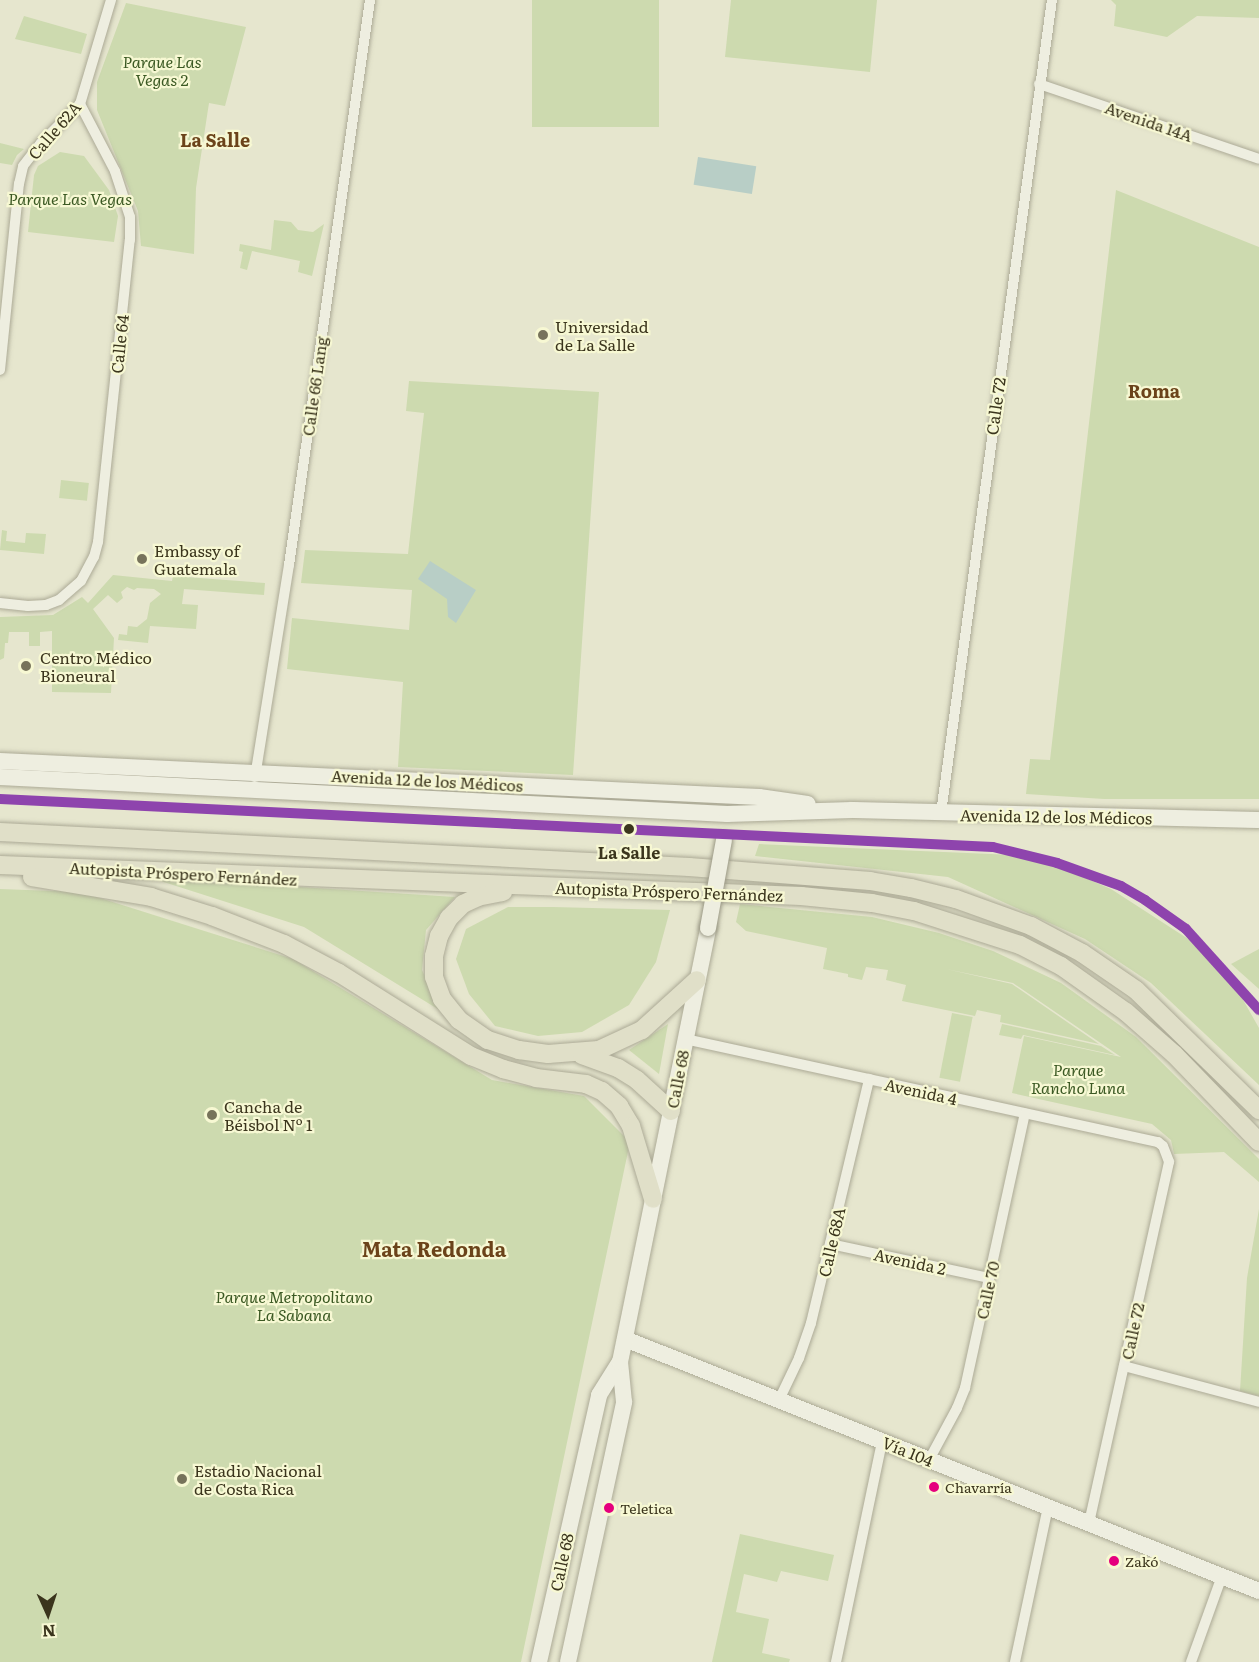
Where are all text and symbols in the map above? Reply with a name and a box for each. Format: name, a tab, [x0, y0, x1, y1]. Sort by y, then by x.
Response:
park label: Parque Las Vegas 2	[122, 51, 202, 89]
street label: Calle 62A	[24, 97, 84, 163]
street label: Avenida 14A	[1103, 97, 1195, 145]
district label: La Salle	[180, 129, 250, 151]
park label: Parque Las Vegas	[8, 188, 132, 208]
street label: Calle 64	[106, 314, 132, 374]
place label: Universidad de La Salle	[555, 316, 649, 354]
marker: Universidad de La Salle	[536, 328, 550, 342]
street label: Calle 66 Lang	[298, 335, 330, 437]
street label: Calle 72	[981, 376, 1009, 436]
district label: Roma	[1128, 380, 1180, 402]
place label: Embassy of Guatemala	[154, 540, 240, 578]
marker: Embassy of Guatemala	[135, 552, 149, 566]
place label: Centro Médico Bioneural	[40, 647, 152, 685]
marker: Centro Médico Bioneural	[17, 657, 35, 675]
street label: Avenida 12 de los Médicos	[331, 765, 523, 795]
street label: Avenida 12 de los Médicos	[960, 805, 1152, 827]
marker: La Salle	[618, 818, 640, 840]
place label: La Salle	[598, 842, 660, 862]
street label: Autopista Próspero Fernández	[69, 857, 297, 889]
street label: Autopista Próspero Fernández	[555, 877, 783, 905]
street label: Calle 68	[662, 1048, 692, 1110]
park label: Parque Rancho Luna	[1031, 1059, 1125, 1097]
street label: Avenida 4	[883, 1074, 959, 1108]
place label: Cancha de Béisbol Nº 1	[224, 1096, 312, 1134]
marker: Cancha de Béisbol Nº 1	[205, 1108, 219, 1122]
street label: Calle 68A	[814, 1205, 848, 1279]
district label: Mata Redonda	[362, 1236, 506, 1260]
street label: Avenida 2	[872, 1244, 948, 1278]
street label: Calle 70	[971, 1259, 1003, 1321]
park label: Parque Metropolitano La Sabana	[215, 1286, 373, 1324]
street label: Calle 72	[1117, 1301, 1147, 1361]
street label: Vía 104	[880, 1432, 936, 1470]
place label: Estadio Nacional de Costa Rica	[194, 1460, 322, 1498]
marker: Estadio Nacional de Costa Rica	[175, 1472, 189, 1486]
place label: Chavarría	[945, 1479, 1012, 1495]
marker: Chavarría	[928, 1481, 940, 1493]
place label: Teletica	[620, 1500, 673, 1516]
marker: Teletica	[603, 1502, 615, 1514]
street label: Calle 68	[545, 1531, 577, 1593]
place label: Zakó	[1125, 1553, 1158, 1569]
marker: Zakó	[1108, 1555, 1120, 1567]
north arrow	[18, 1584, 78, 1644]
text: N	[42, 1620, 56, 1644]

